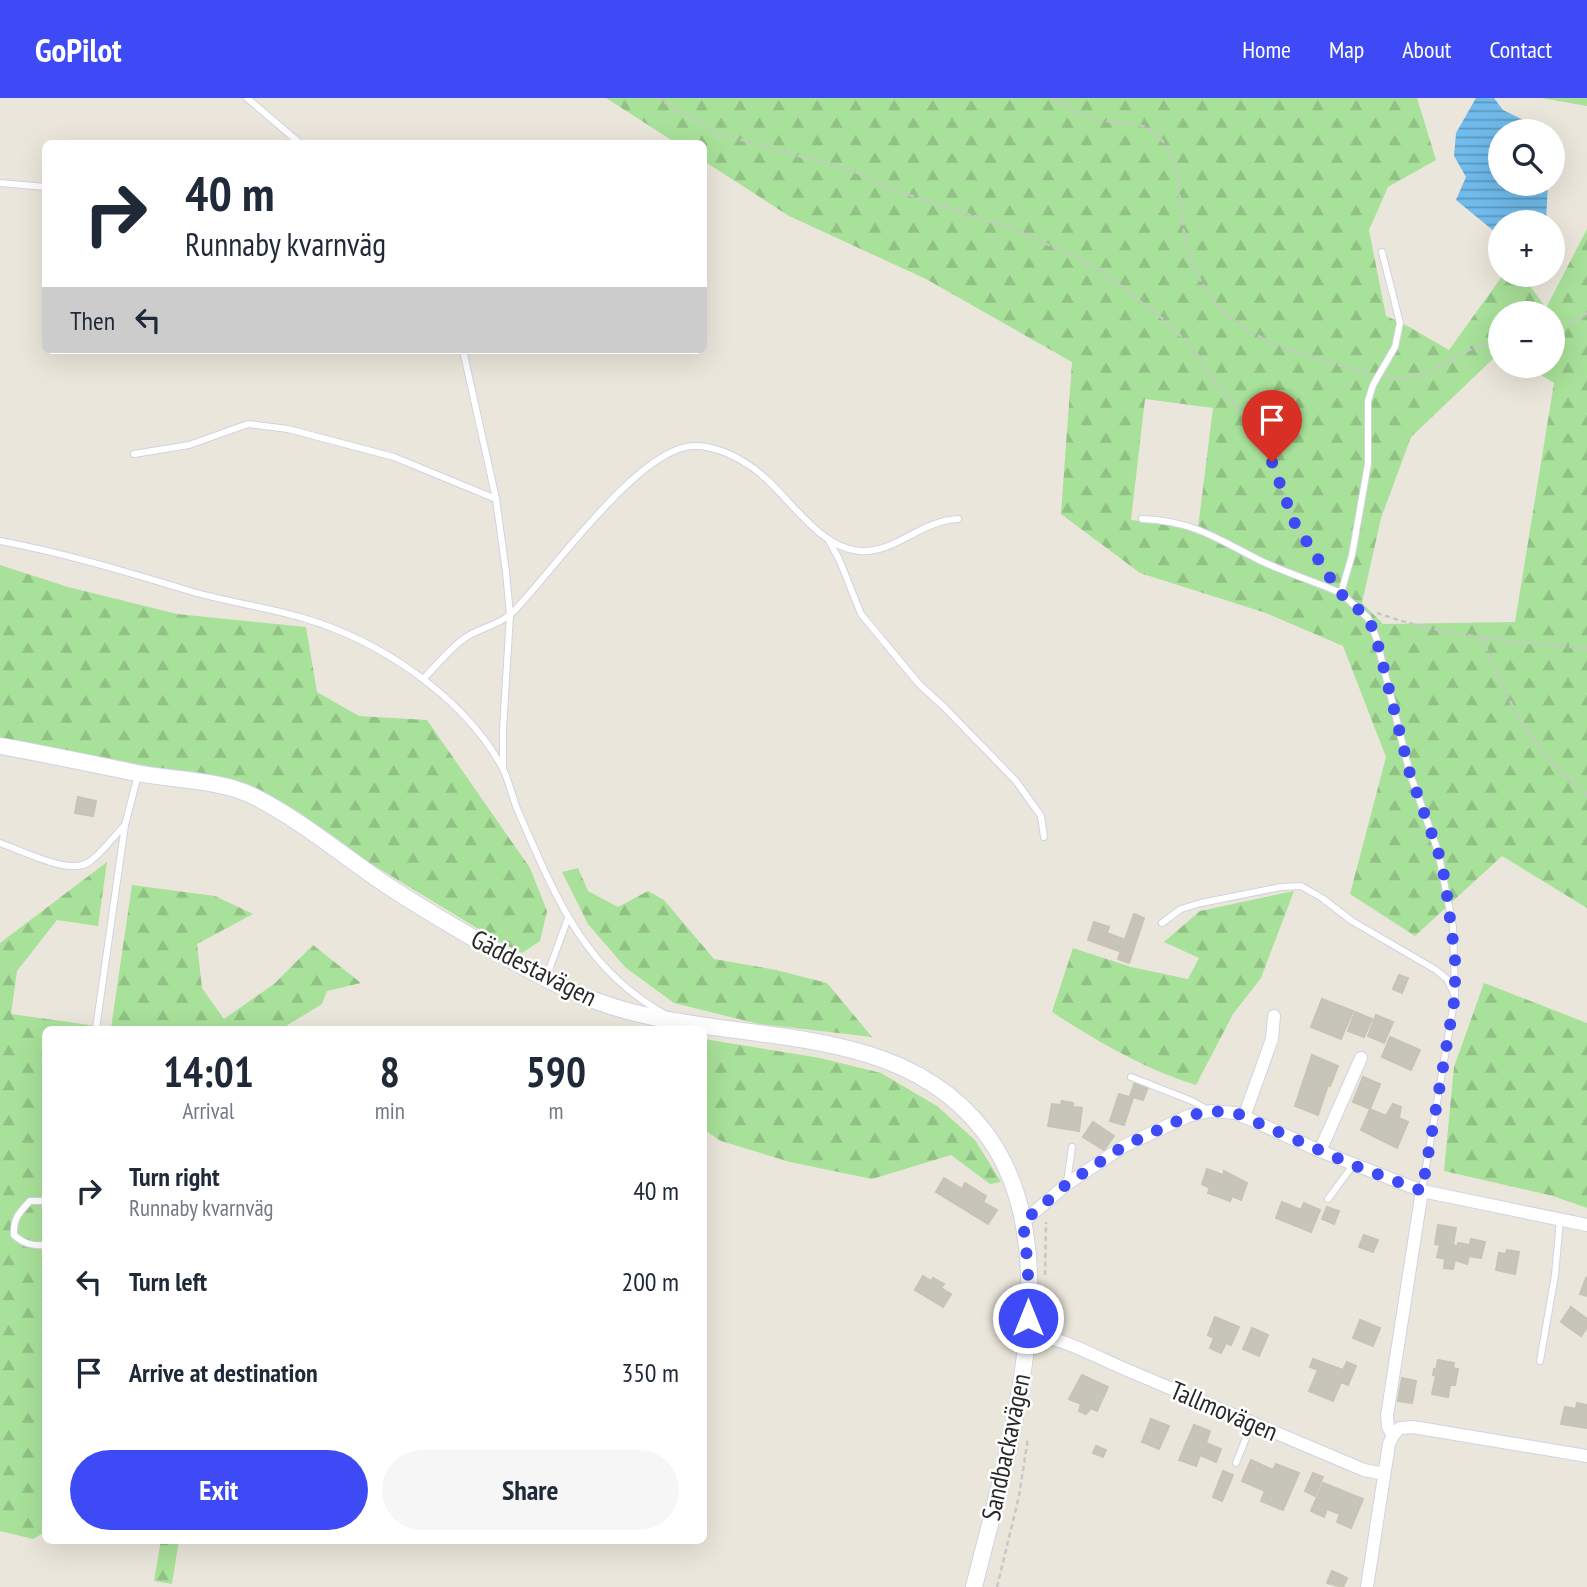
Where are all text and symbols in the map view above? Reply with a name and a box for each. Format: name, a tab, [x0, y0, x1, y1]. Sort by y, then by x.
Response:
text: GoPilot	[35, 28, 122, 71]
text: Home	[1242, 34, 1291, 65]
text: Map	[1329, 34, 1364, 65]
text: About	[1402, 34, 1451, 65]
text: Contact	[1489, 34, 1552, 65]
map controls	[1488, 119, 1565, 378]
button: search	[1488, 119, 1565, 196]
text: 40 m	[185, 161, 274, 225]
icon: right	[70, 168, 161, 259]
button: +	[1488, 210, 1565, 287]
text: Runnaby kvarnväg	[185, 223, 386, 265]
icon: left	[129, 301, 167, 339]
button: −	[1488, 301, 1565, 378]
text: Then	[70, 304, 115, 337]
pin	[1242, 390, 1302, 462]
icon: arrive	[1253, 401, 1291, 439]
street label: Gäddestavägen	[466, 922, 603, 1013]
text: 14:01	[163, 1044, 254, 1099]
text: 8	[380, 1044, 400, 1099]
text: 590	[526, 1044, 586, 1099]
text: Arrival	[182, 1096, 234, 1125]
text: min	[375, 1096, 405, 1125]
text: m	[548, 1096, 563, 1125]
text: Turn right	[129, 1160, 220, 1193]
icon: right	[70, 1172, 108, 1210]
text: 40 m	[633, 1174, 679, 1207]
text: Runnaby kvarnväg	[129, 1193, 274, 1222]
icon: left	[70, 1263, 108, 1301]
text: Turn left	[129, 1265, 207, 1298]
text: 200 m	[621, 1265, 679, 1298]
position arrow	[991, 1281, 1065, 1355]
icon: arrive	[70, 1354, 108, 1392]
text: Arrive at destination	[129, 1356, 318, 1389]
text: 350 m	[621, 1356, 679, 1389]
street label: Sandbackavägen	[974, 1370, 1037, 1523]
street label: Tallmovägen	[1165, 1373, 1283, 1448]
button: Exit	[70, 1450, 368, 1530]
button: Share	[382, 1450, 679, 1530]

